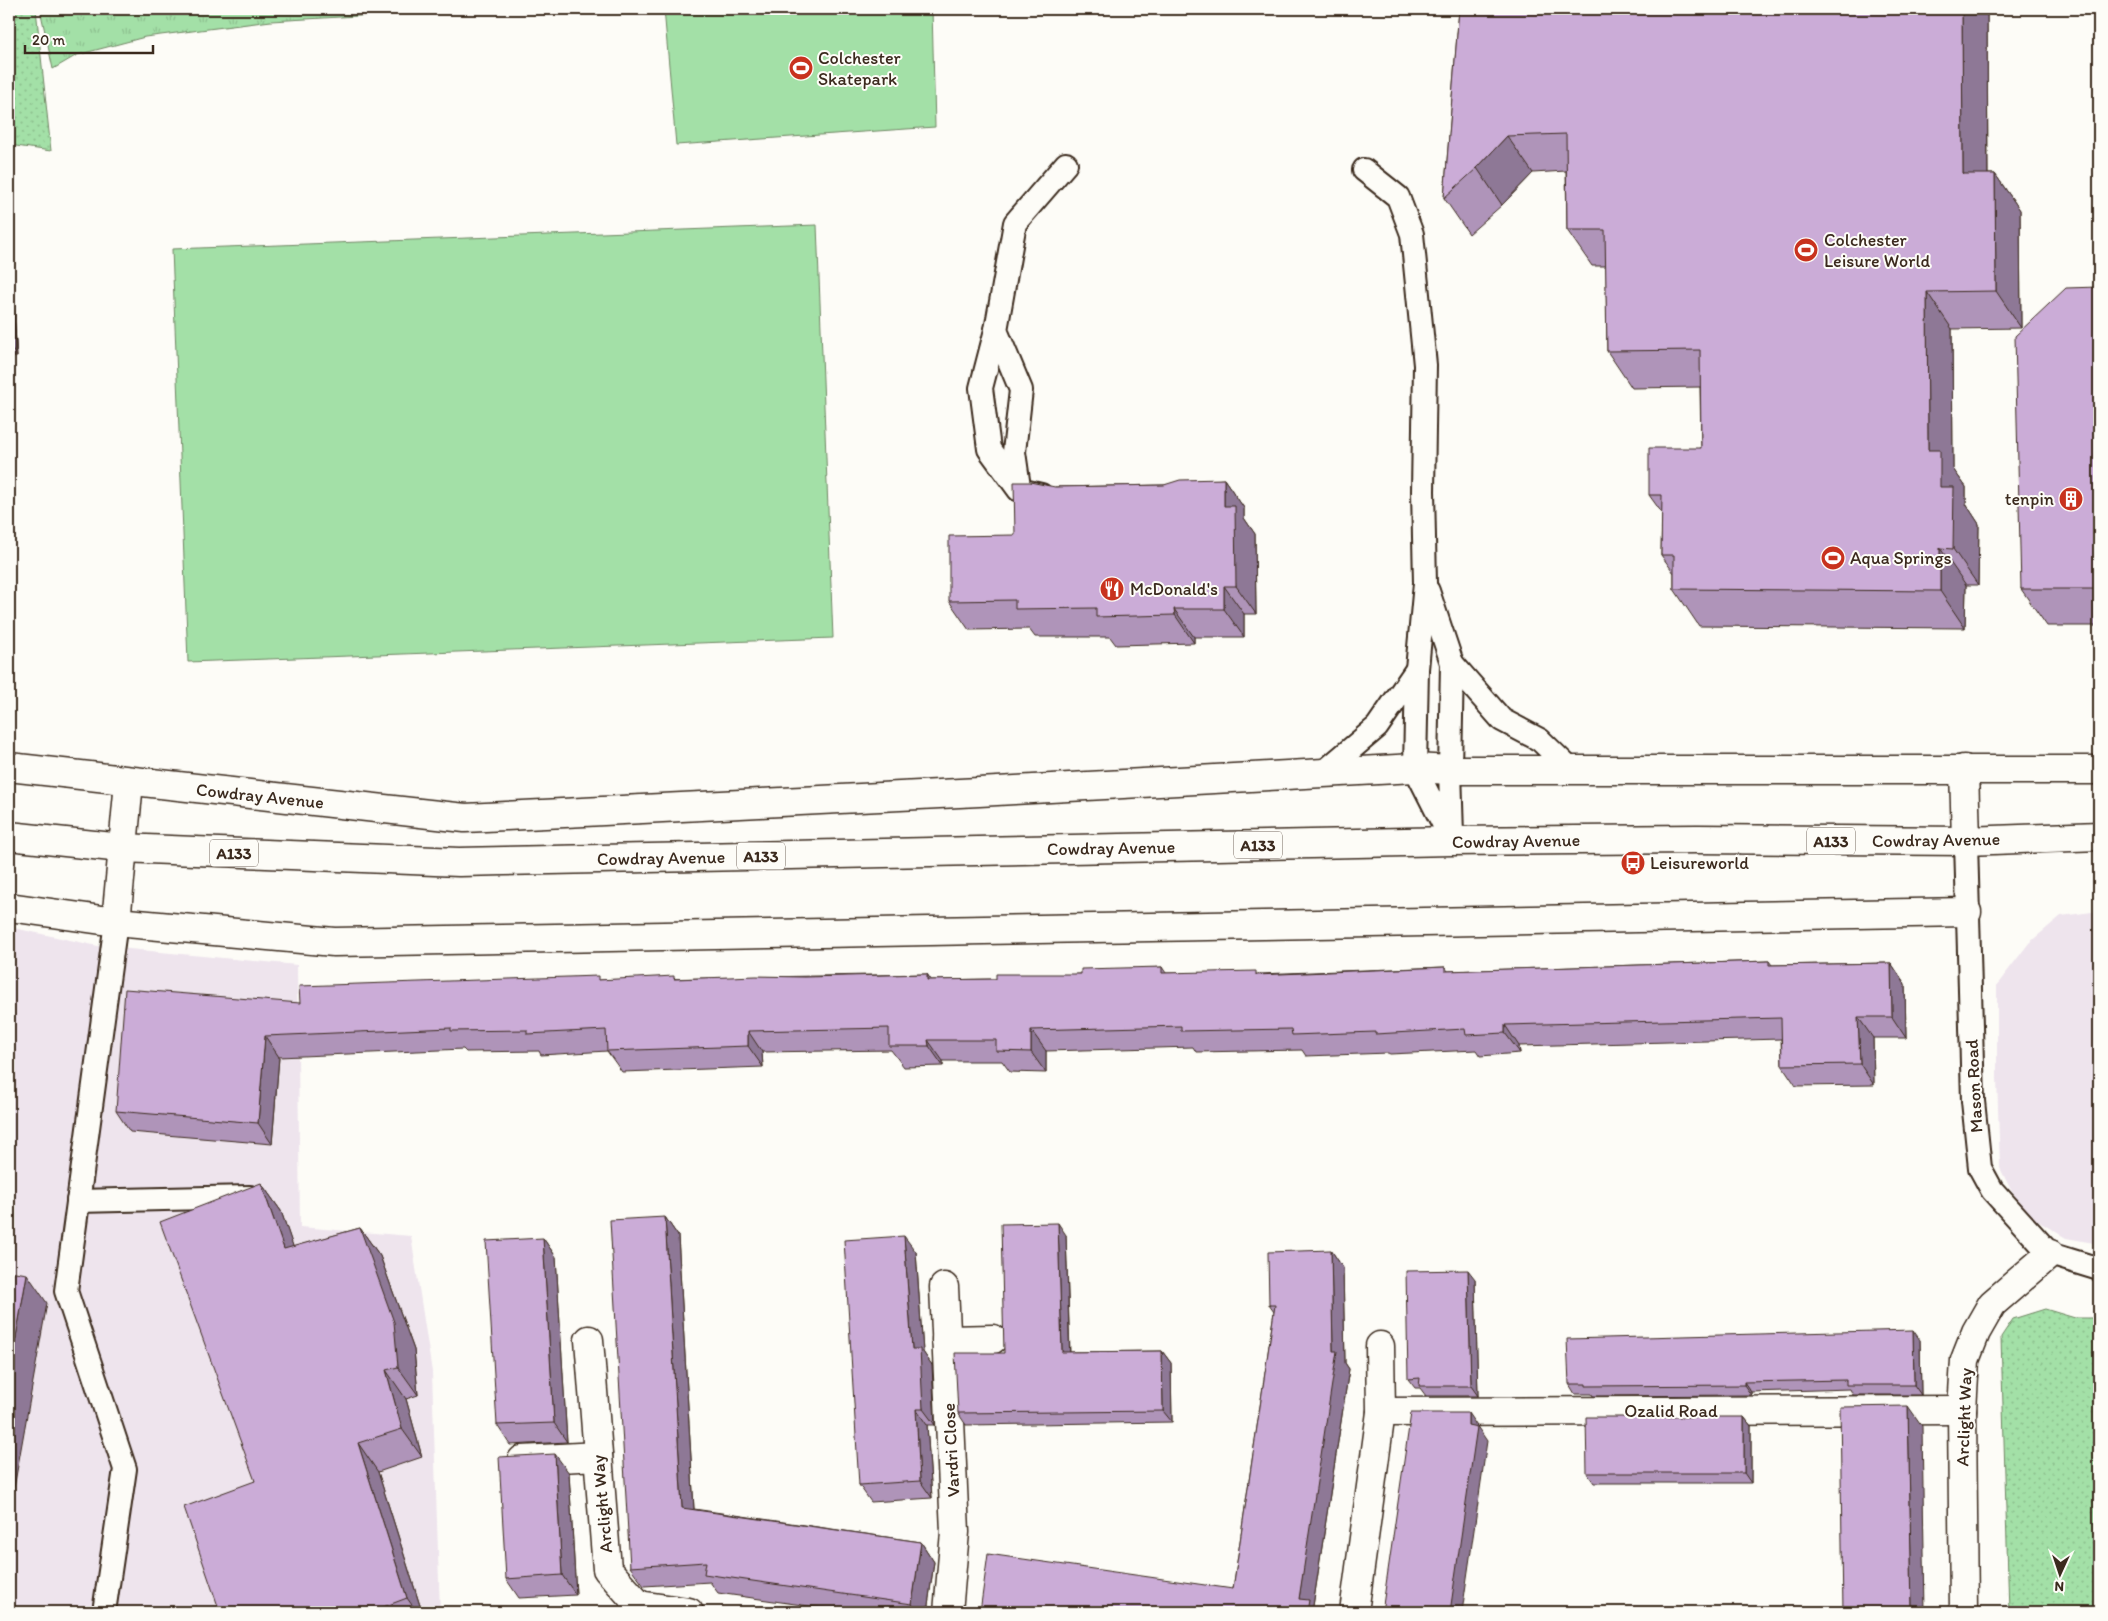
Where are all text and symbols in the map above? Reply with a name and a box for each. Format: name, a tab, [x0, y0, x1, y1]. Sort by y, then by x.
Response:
scale bar	[25, 22, 152, 54]
text: 20 m	[32, 31, 66, 49]
place label: Colchester Skatepark	[818, 47, 902, 90]
sports icon: Colchester Skatepark	[788, 55, 814, 81]
place label: Colchester Leisure World	[1824, 229, 1930, 272]
sports icon: Colchester Leisure World	[1793, 237, 1819, 263]
building icon: tenpin	[2058, 486, 2084, 512]
place label: tenpin	[2005, 488, 2054, 510]
sports icon: Aqua Springs	[1820, 545, 1846, 571]
place label: Aqua Springs	[1850, 547, 1952, 569]
restaurant icon: McDonald's	[1099, 576, 1125, 602]
place label: McDonald's	[1130, 578, 1218, 600]
street label: Cowdray Avenue	[195, 778, 325, 814]
road number: A133	[1807, 828, 1855, 854]
street label: Cowdray Avenue	[1872, 828, 2000, 852]
street label: Cowdray Avenue	[1452, 829, 1580, 853]
road number: A133	[1234, 832, 1282, 858]
street label: Cowdray Avenue	[1047, 836, 1175, 860]
road number: A133	[210, 840, 258, 866]
road number: A133	[737, 842, 785, 869]
street label: Cowdray Avenue	[597, 846, 725, 870]
bus stop icon: Leisureworld	[1620, 850, 1646, 876]
place label: Leisureworld	[1650, 852, 1749, 874]
street label: Mason Road	[1961, 1038, 1987, 1133]
street label: Arclight Way	[1951, 1367, 1977, 1467]
street label: Ozalid Road	[1624, 1400, 1718, 1422]
street label: Vardri Close	[938, 1402, 964, 1498]
street label: Arclight Way	[587, 1453, 617, 1554]
north arrow	[2036, 1548, 2086, 1598]
text: N	[2054, 1578, 2065, 1595]

